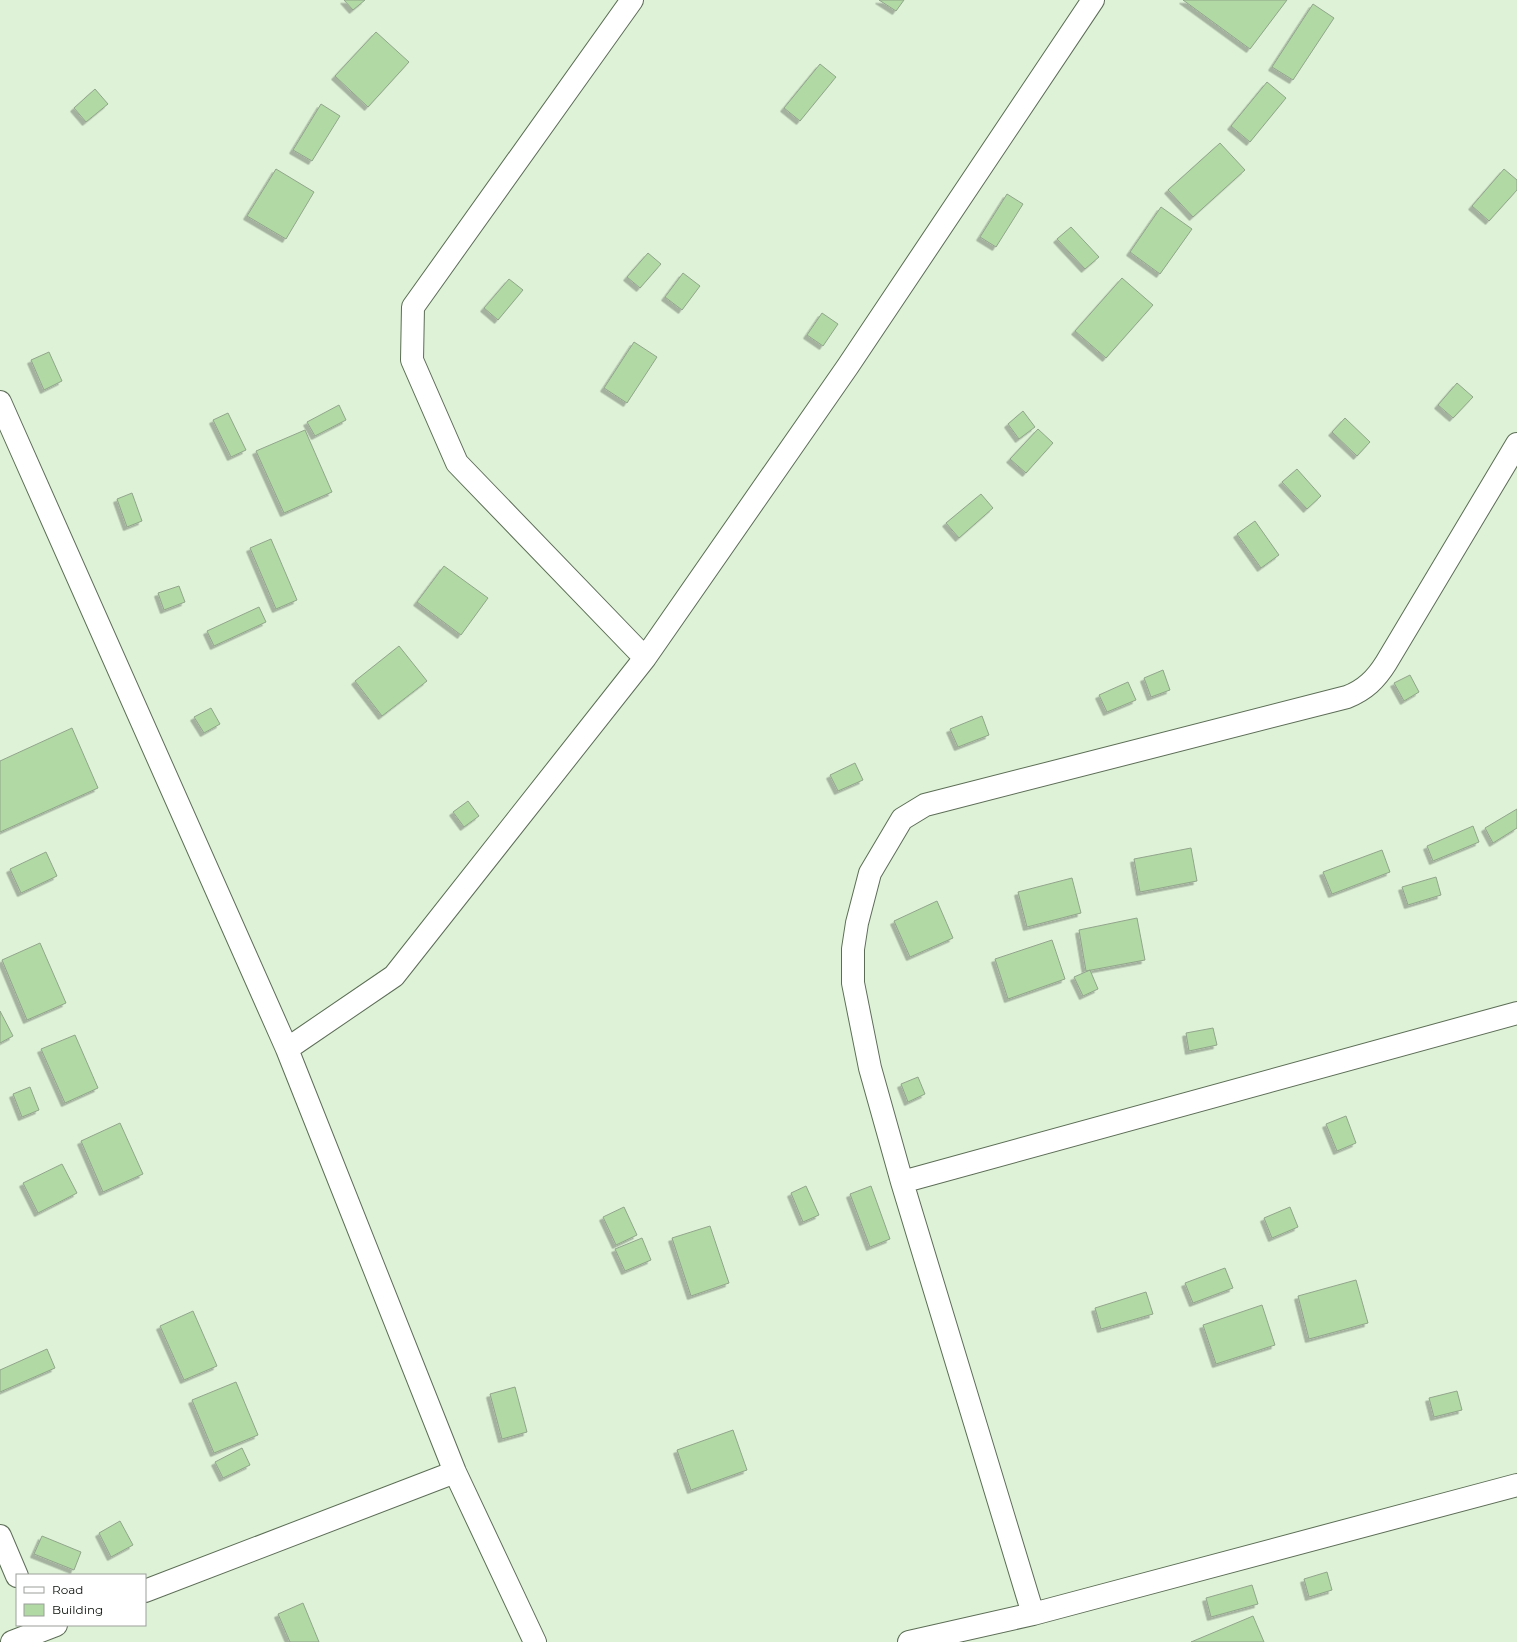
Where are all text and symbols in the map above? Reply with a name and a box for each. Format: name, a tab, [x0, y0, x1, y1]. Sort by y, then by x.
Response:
legend	[16, 1574, 146, 1626]
text: Road	[52, 1582, 83, 1597]
text: Building	[52, 1602, 103, 1617]

